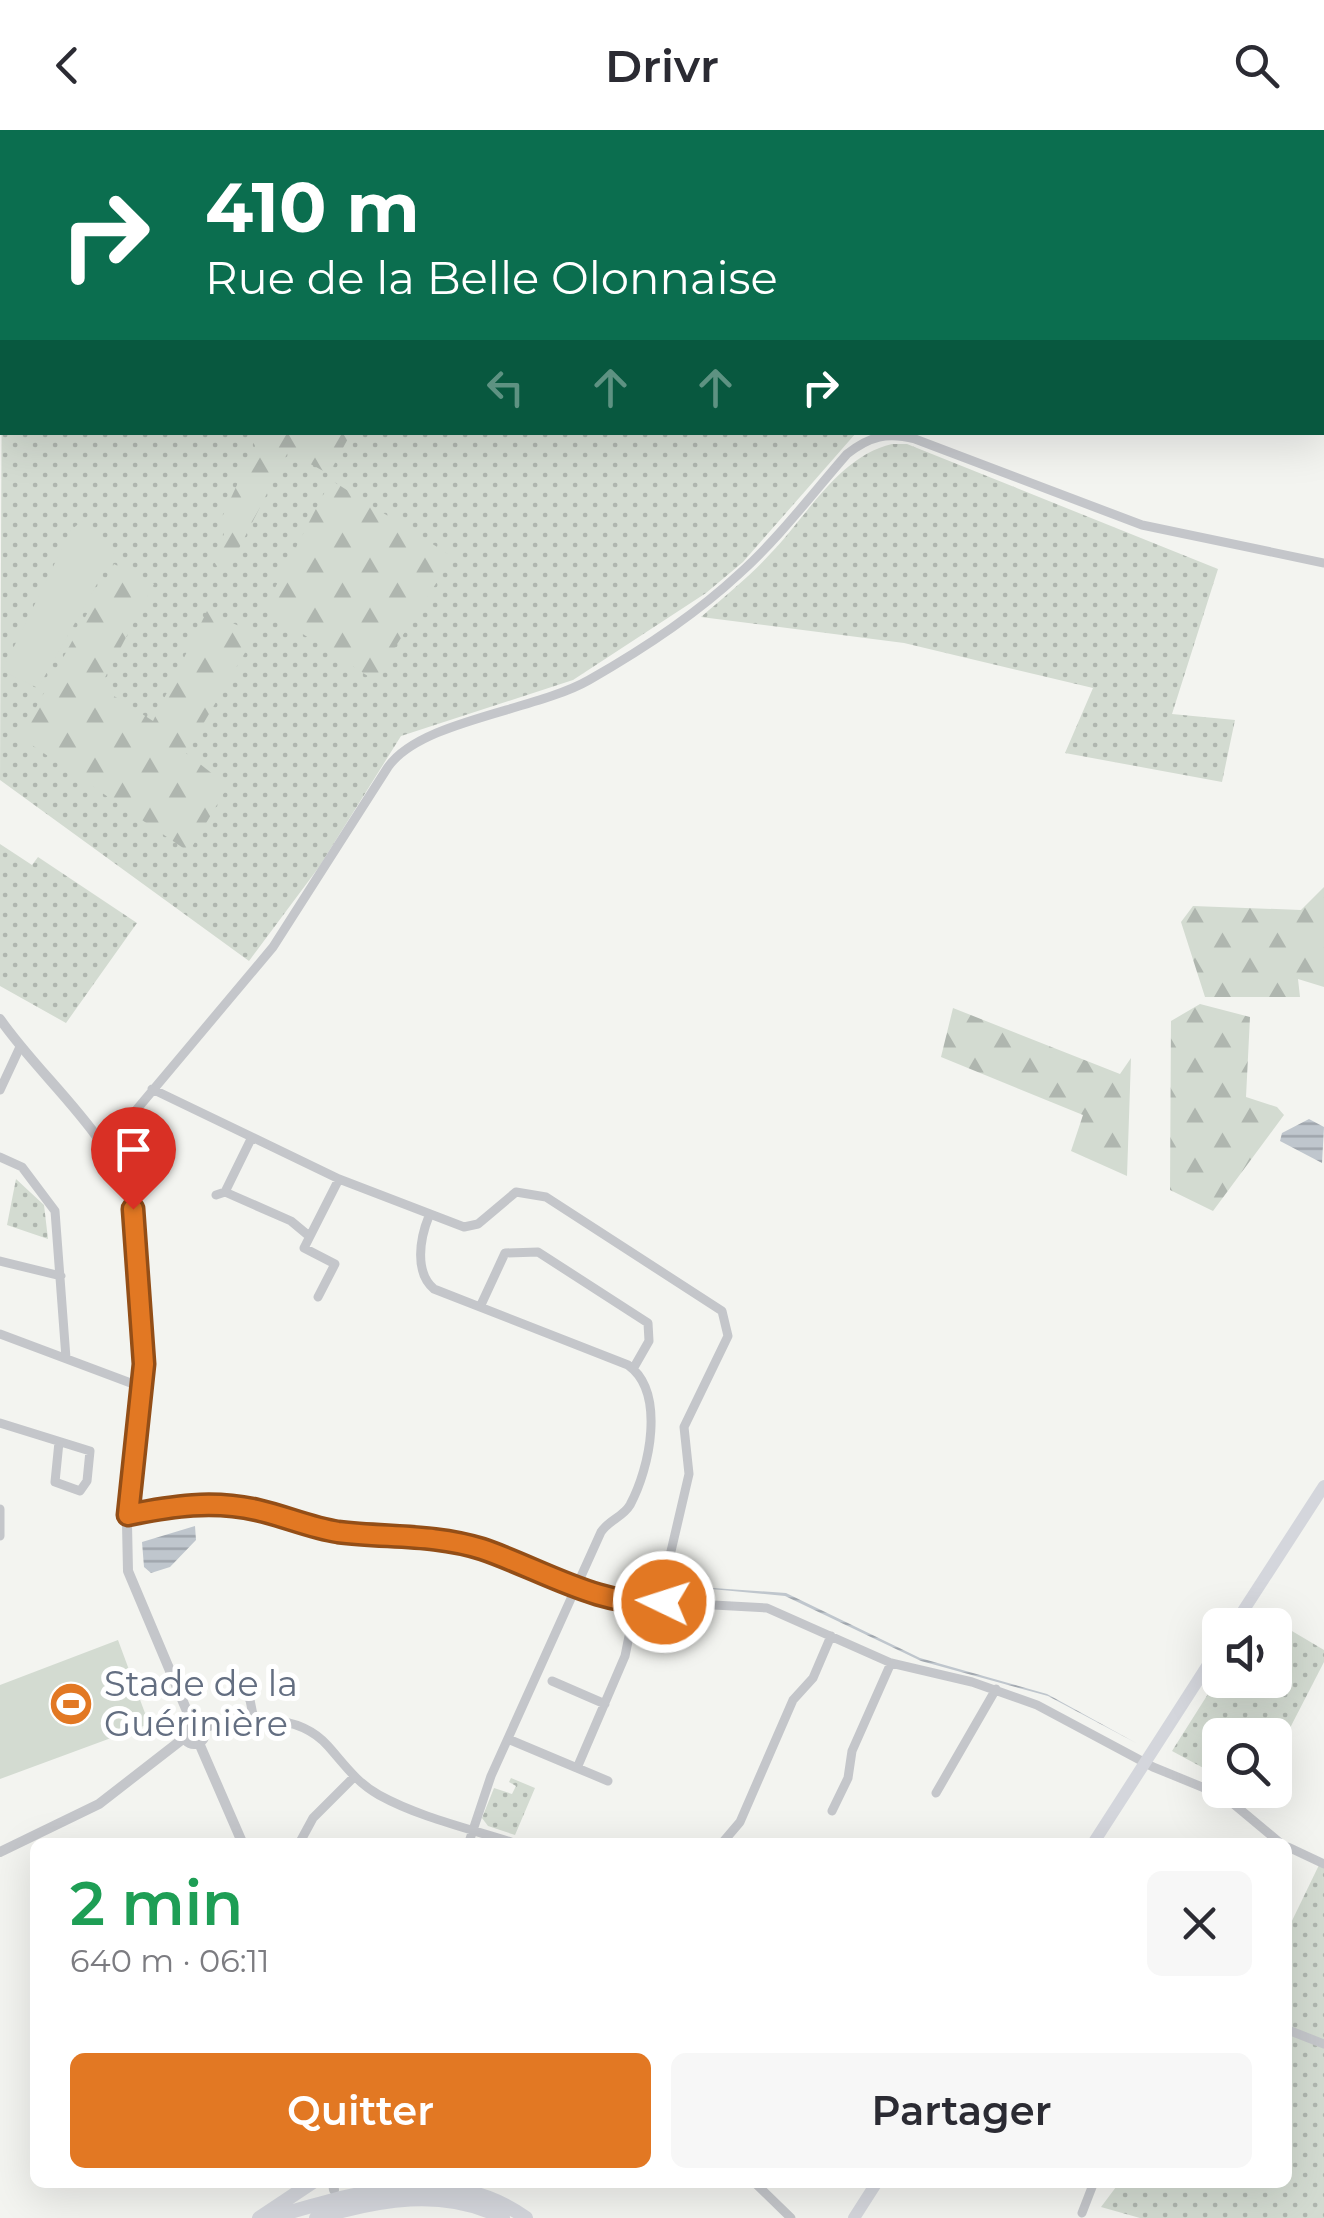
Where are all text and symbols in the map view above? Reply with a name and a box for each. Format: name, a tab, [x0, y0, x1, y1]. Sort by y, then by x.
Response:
icon: back	[40, 38, 95, 93]
text: Drivr	[605, 38, 719, 93]
icon: search	[1229, 38, 1284, 93]
text: 410 m	[205, 164, 420, 250]
icon: right	[40, 170, 170, 300]
text: Rue de la Belle Olonnaise	[205, 250, 778, 305]
icon: left	[478, 360, 533, 415]
icon: ahead	[583, 360, 638, 415]
icon: ahead	[688, 360, 743, 415]
icon: right	[793, 360, 848, 415]
pin	[91, 1107, 176, 1210]
icon: arrive	[106, 1122, 161, 1177]
position arrow	[612, 1550, 716, 1654]
map controls	[1202, 1608, 1292, 1808]
button: sound	[1202, 1608, 1292, 1698]
place label: Stade de la Guérinière	[104, 1662, 298, 1745]
sports icon: Stade de la Guérinière	[48, 1681, 94, 1727]
button: search	[1202, 1718, 1292, 1808]
text: 2 min	[70, 1867, 243, 1940]
button: close	[1147, 1871, 1252, 1976]
text: 640 m · 06:11	[70, 1941, 270, 1980]
button: Quitter	[70, 2053, 651, 2168]
button: Partager	[671, 2053, 1252, 2168]

